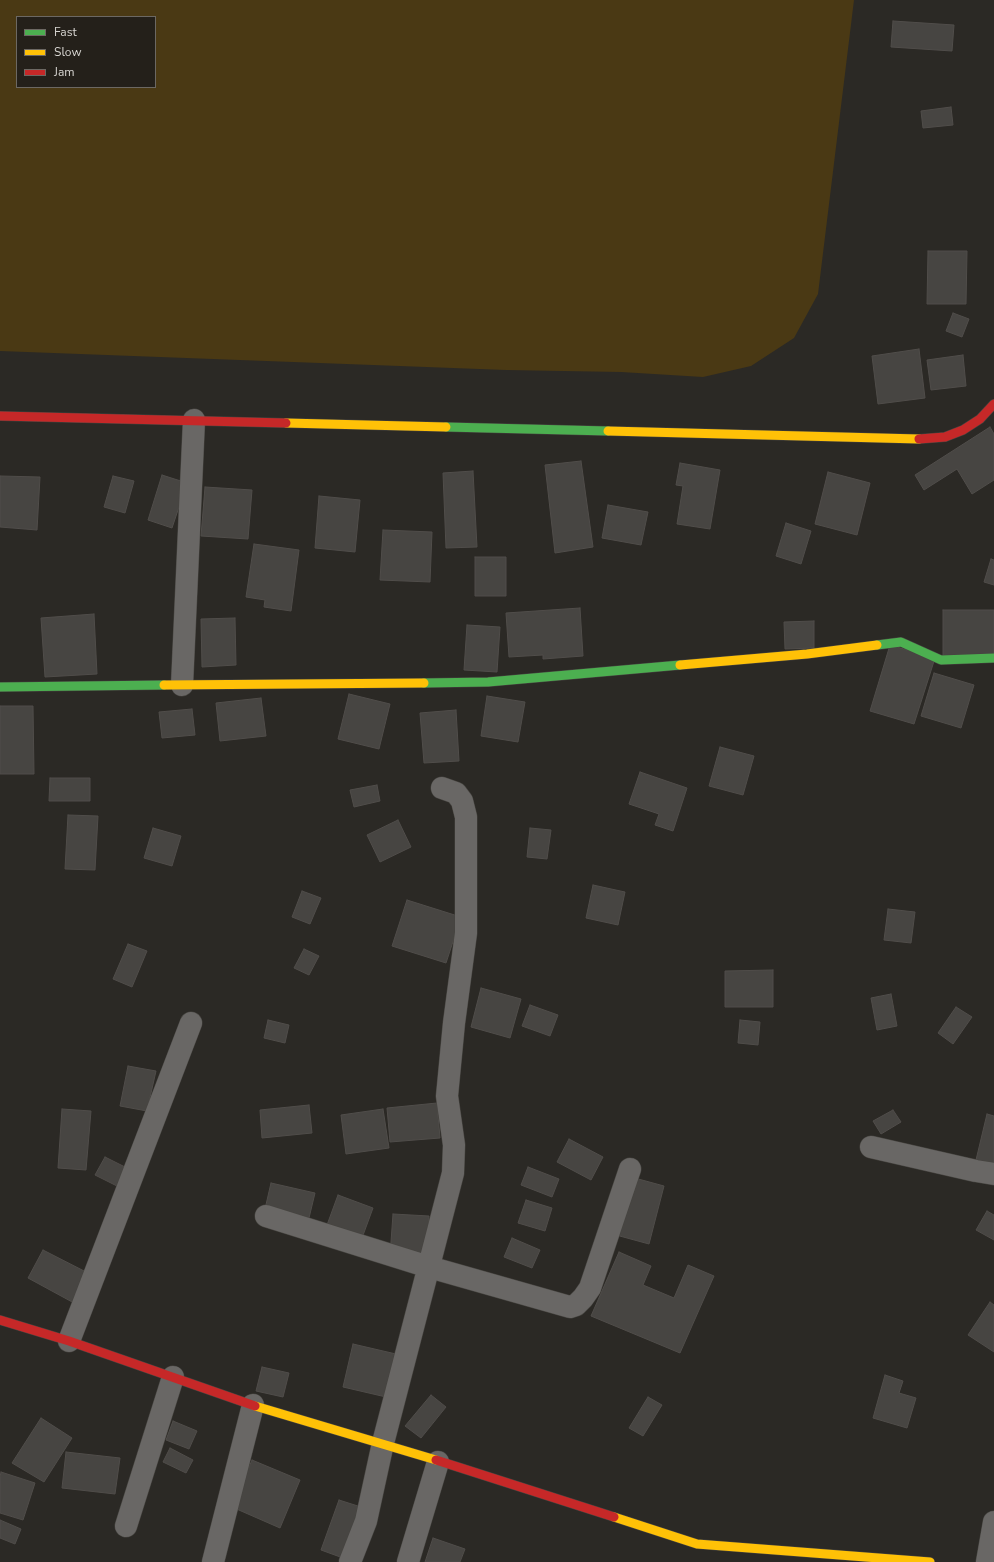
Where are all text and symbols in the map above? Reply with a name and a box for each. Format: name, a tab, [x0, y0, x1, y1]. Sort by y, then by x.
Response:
legend	[16, 16, 156, 88]
text: Fast	[54, 24, 77, 40]
text: Slow	[54, 44, 82, 60]
text: Jam	[54, 64, 75, 80]

